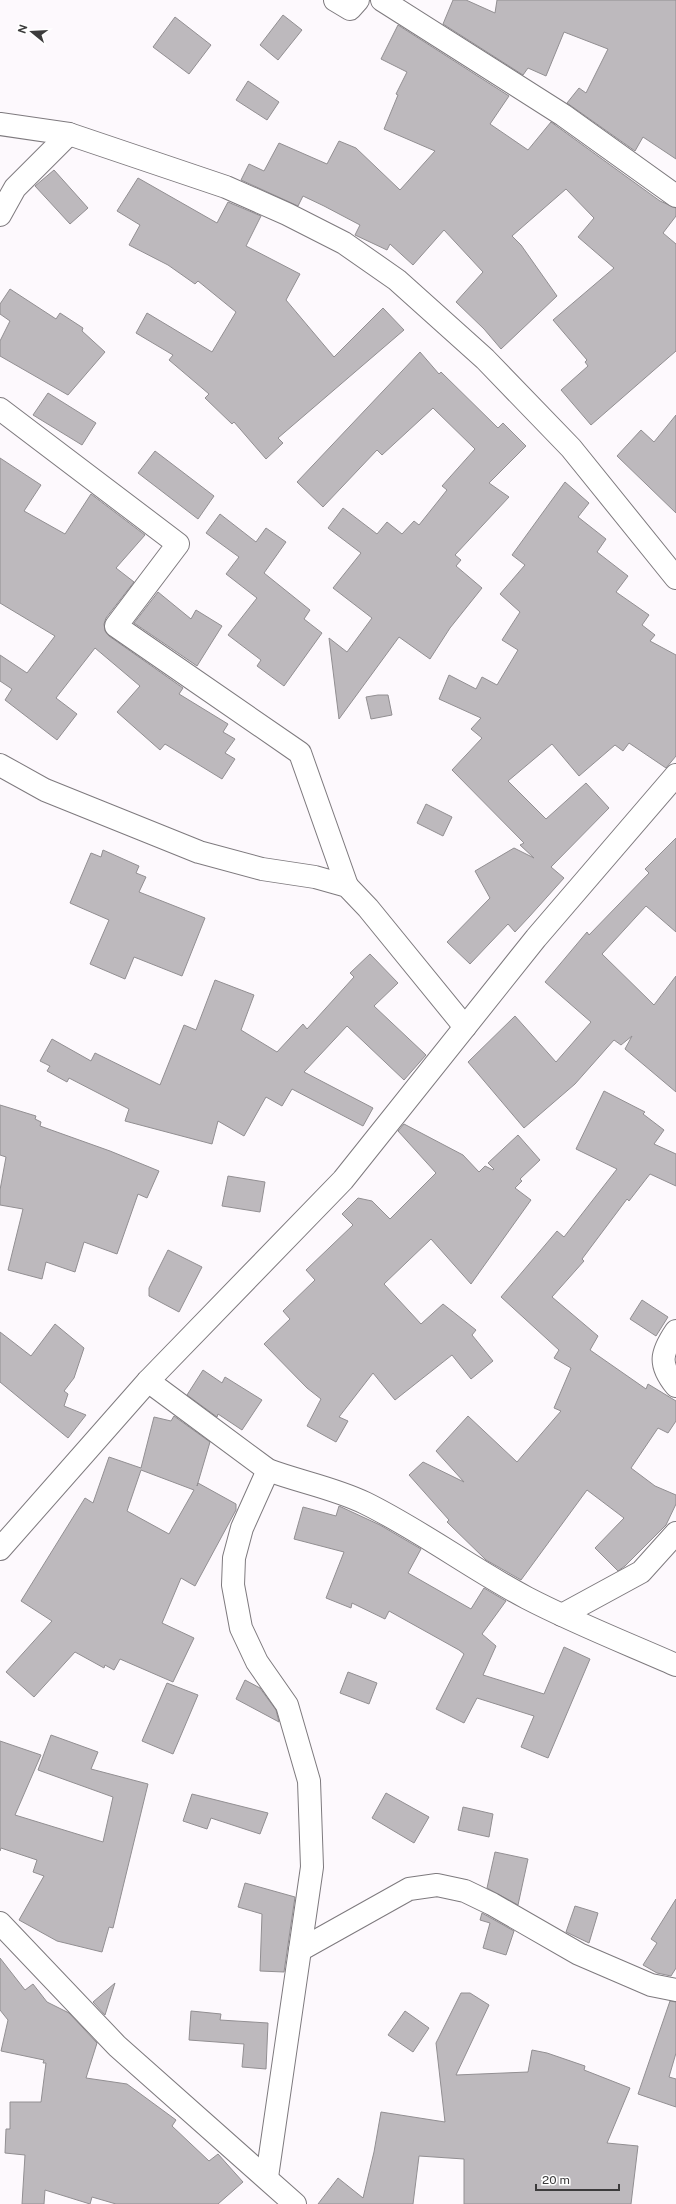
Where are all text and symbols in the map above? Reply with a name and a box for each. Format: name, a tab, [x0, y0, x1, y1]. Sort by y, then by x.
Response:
north arrow	[12, 12, 52, 52]
text: N	[15, 23, 30, 35]
scale bar	[536, 2166, 619, 2192]
text: 20 m	[542, 2173, 570, 2187]

